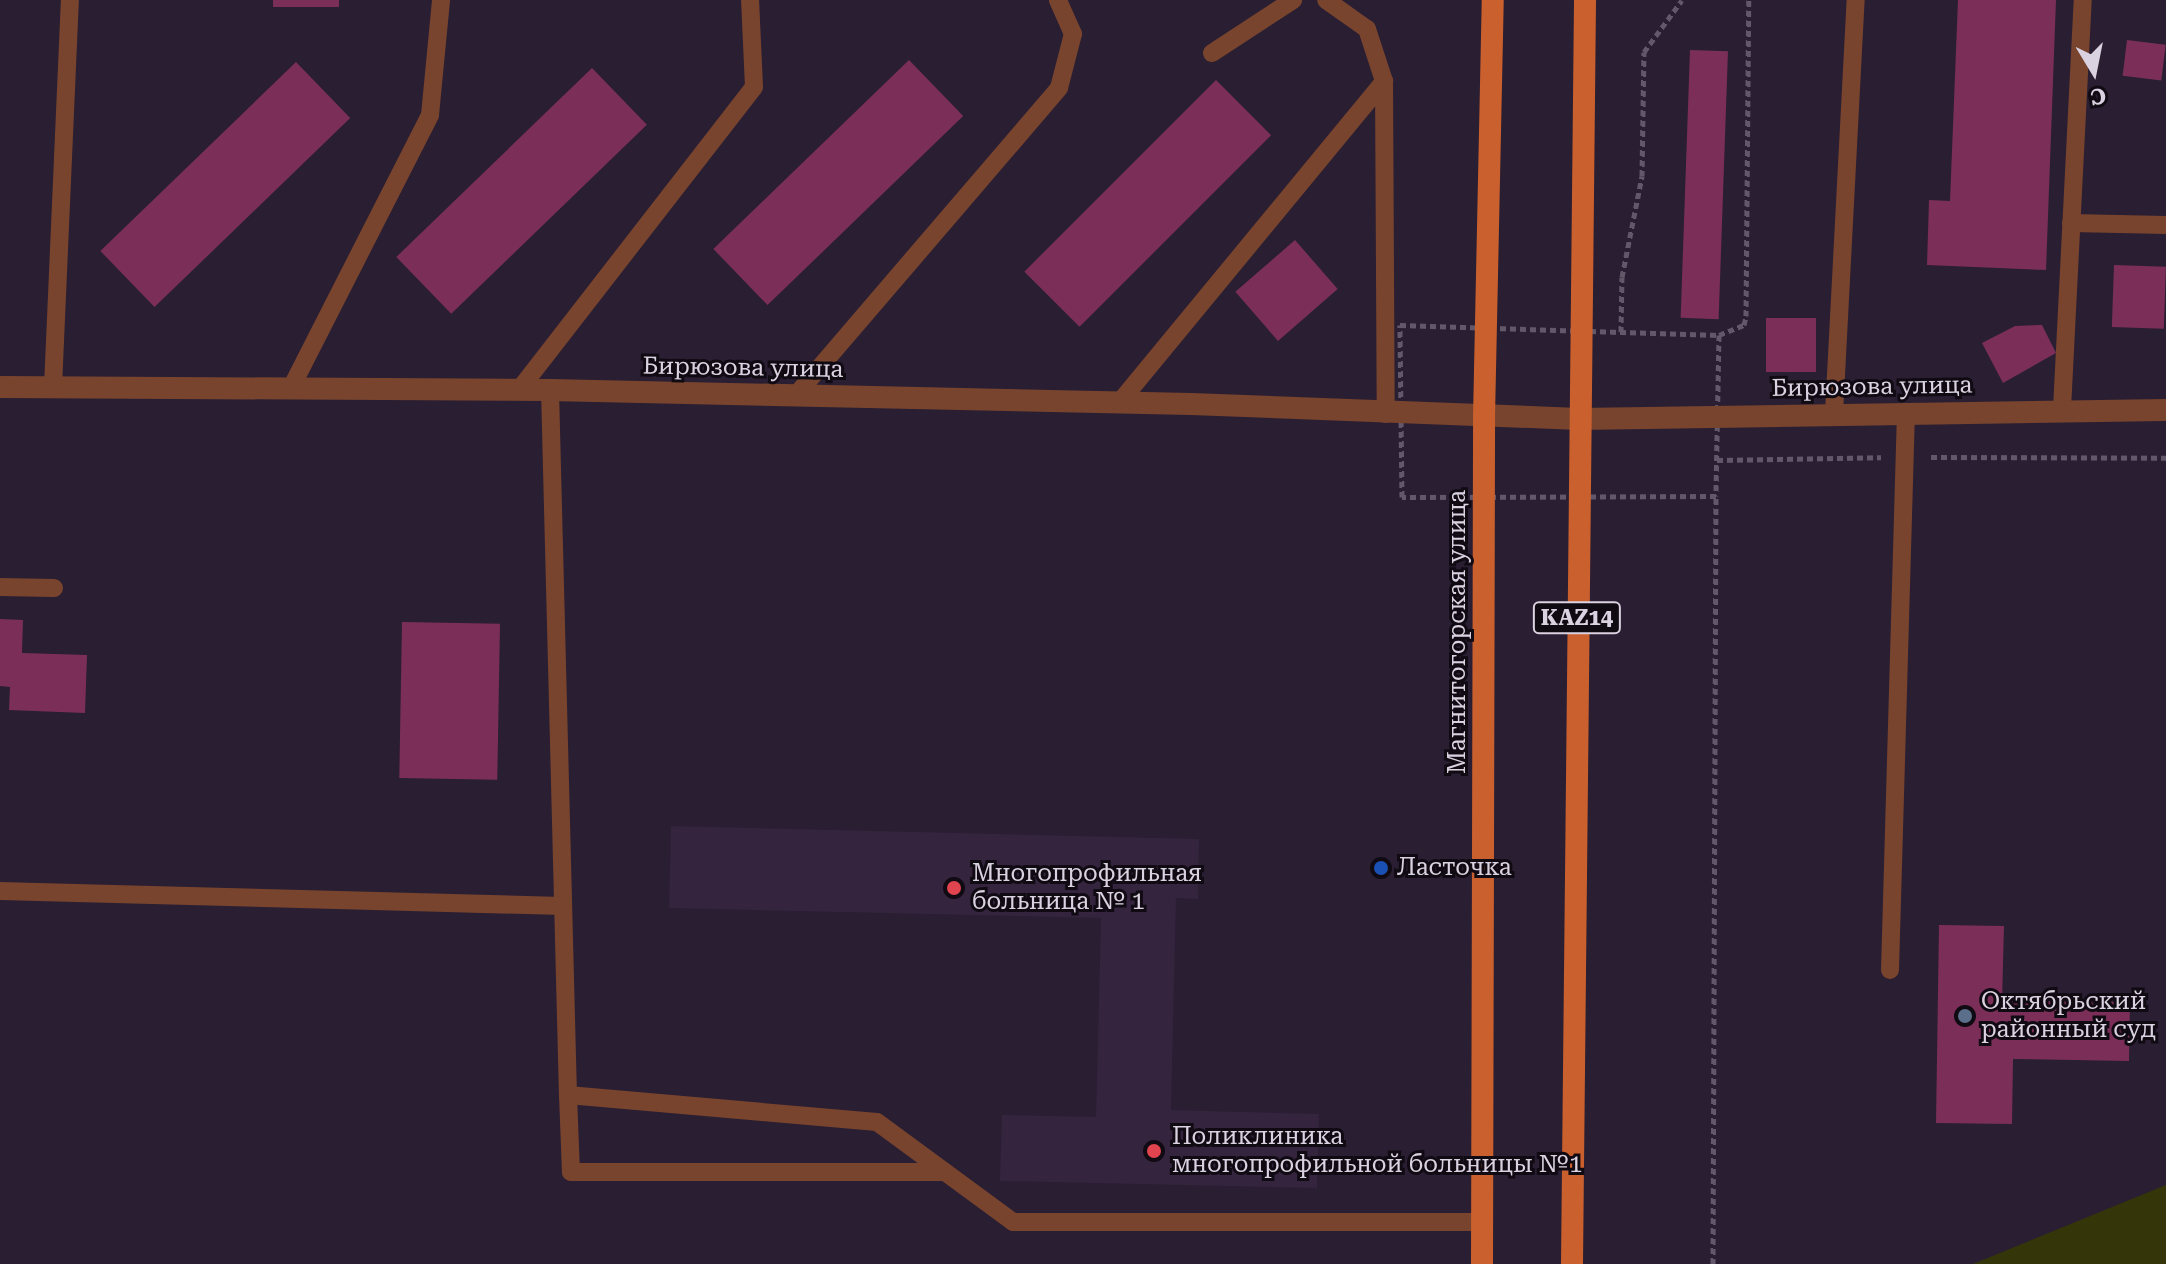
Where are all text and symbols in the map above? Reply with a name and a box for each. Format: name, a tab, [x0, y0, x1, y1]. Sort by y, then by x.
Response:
north arrow	[2054, 32, 2134, 112]
text: С	[2088, 82, 2108, 110]
street label: Бирюзова улица	[642, 352, 844, 384]
street label: Бирюзова улица	[1771, 371, 1973, 403]
street label: Магнитогорская улица	[1444, 490, 1472, 774]
road number: KAZ14	[1531, 600, 1623, 636]
place label: Ласточка	[1397, 854, 1512, 882]
marker: Ласточка	[1372, 859, 1390, 877]
place label: Многопрофильная больница № 1	[972, 860, 1202, 916]
marker: Многопрофильная больница № 1	[943, 877, 965, 899]
place label: Октябрьский районный суд	[1981, 988, 2156, 1044]
marker: Октябрьский районный суд	[1956, 1007, 1974, 1025]
place label: Поликлиника многопрофильной больницы №1	[1172, 1123, 1582, 1179]
marker: Поликлиника многопрофильной больницы №1	[1143, 1140, 1165, 1162]

